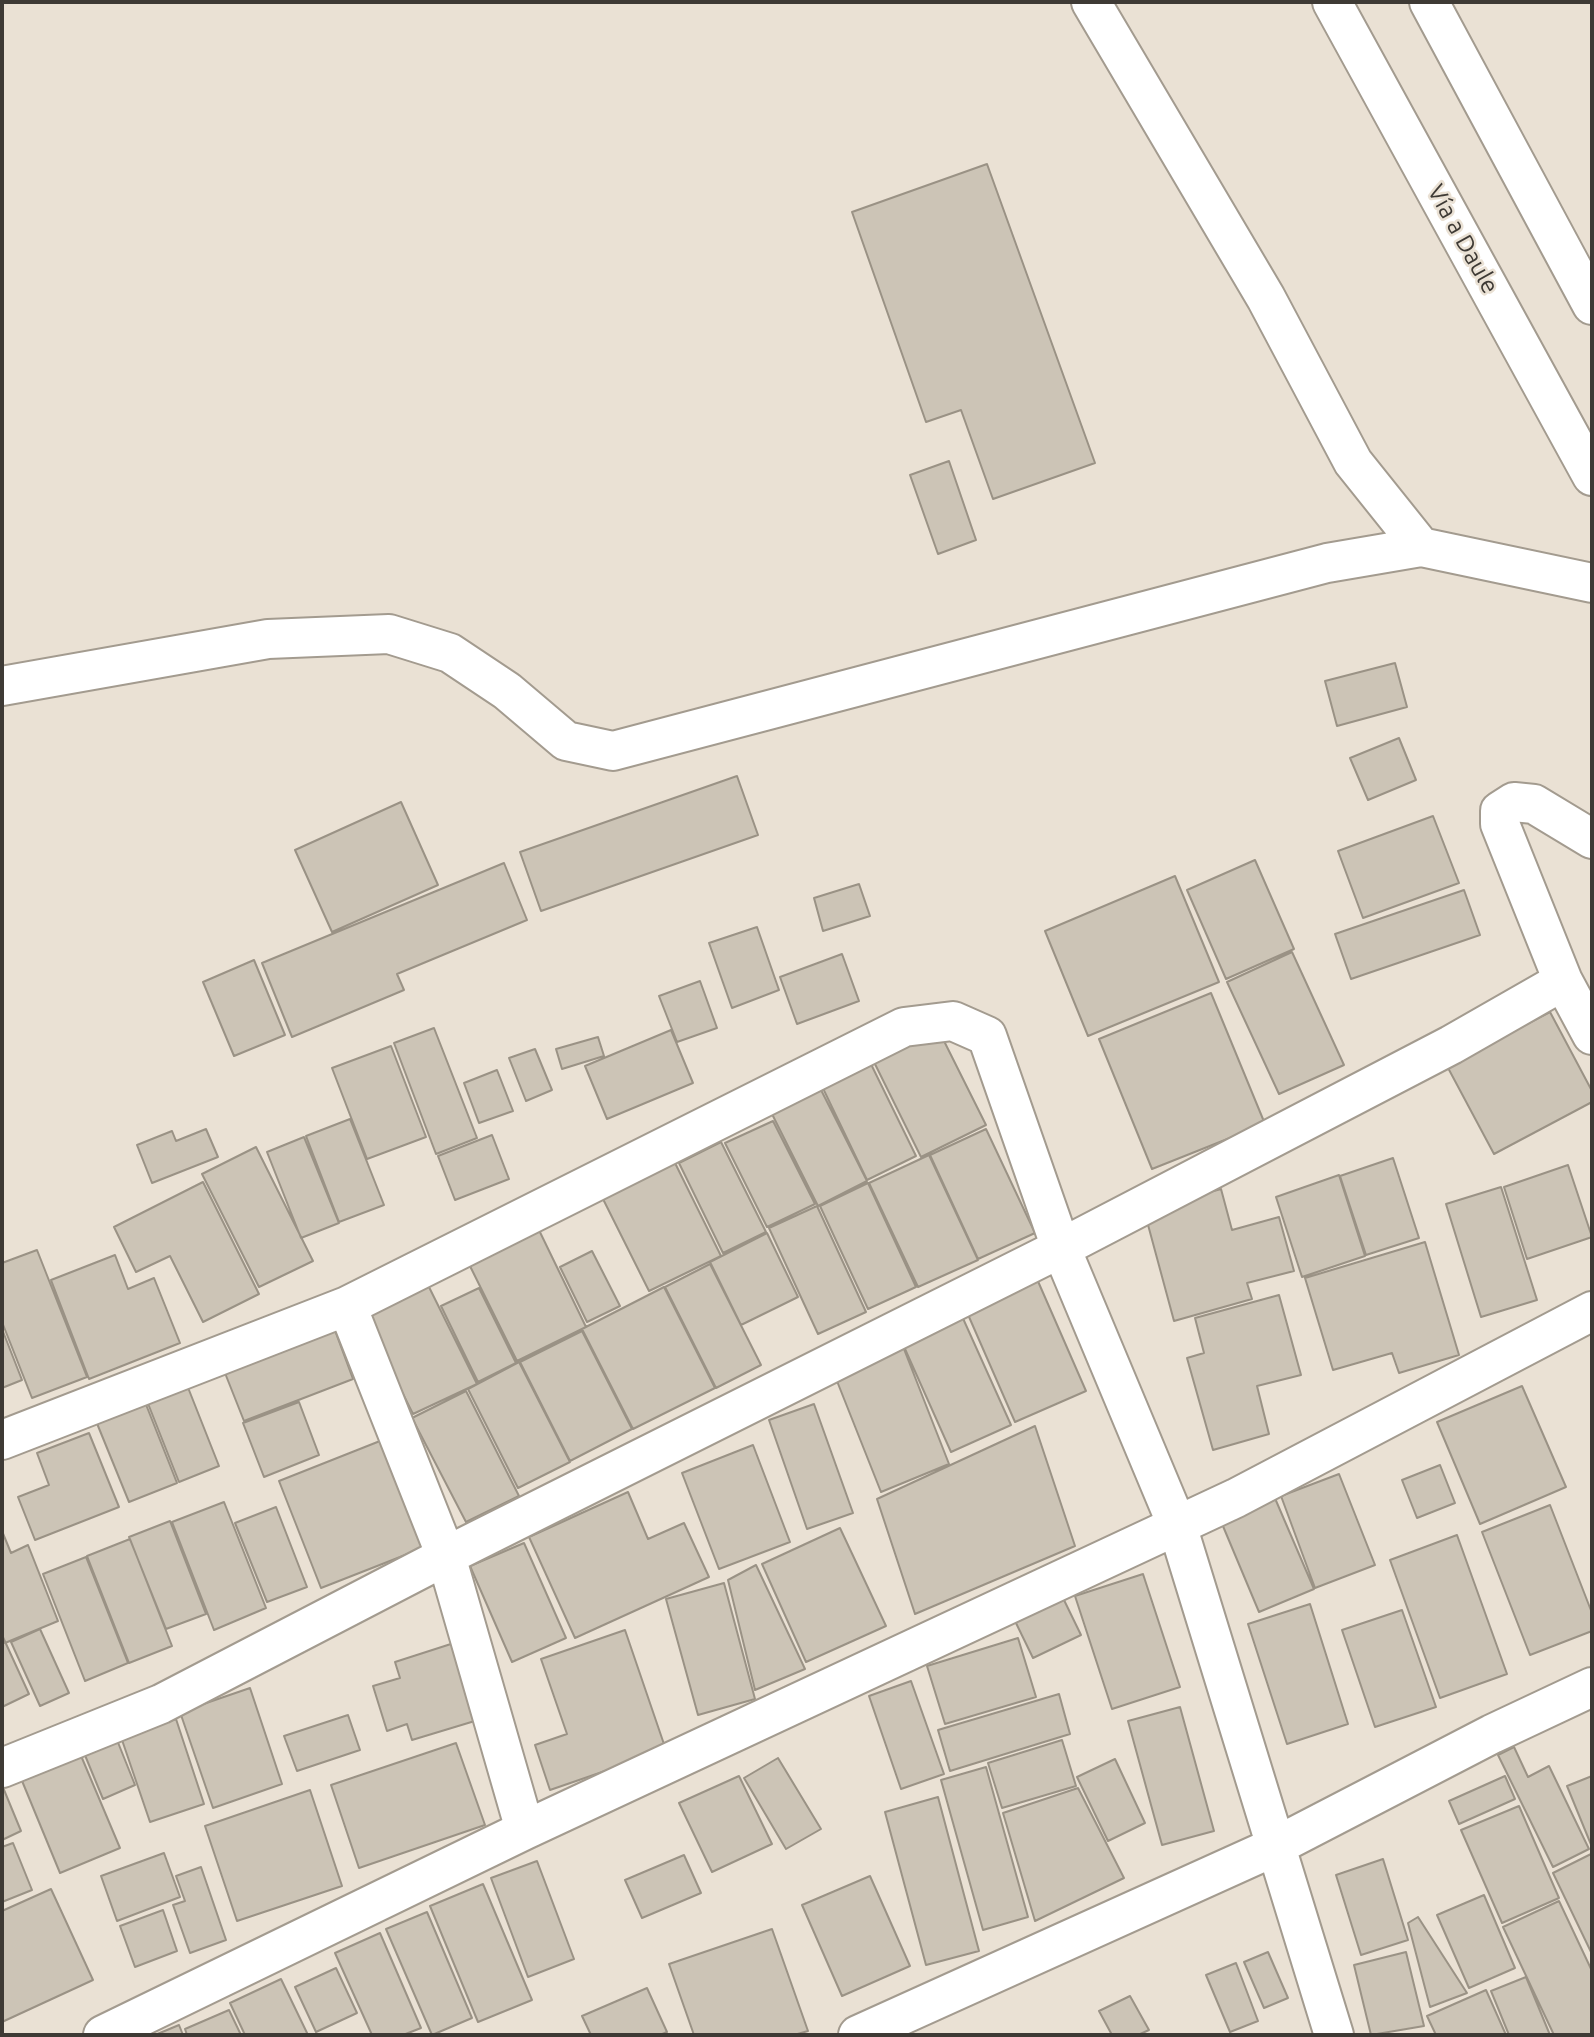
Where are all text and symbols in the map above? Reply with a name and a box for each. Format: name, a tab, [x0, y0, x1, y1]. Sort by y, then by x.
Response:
street label: Vía a Daule	[1421, 180, 1505, 298]

